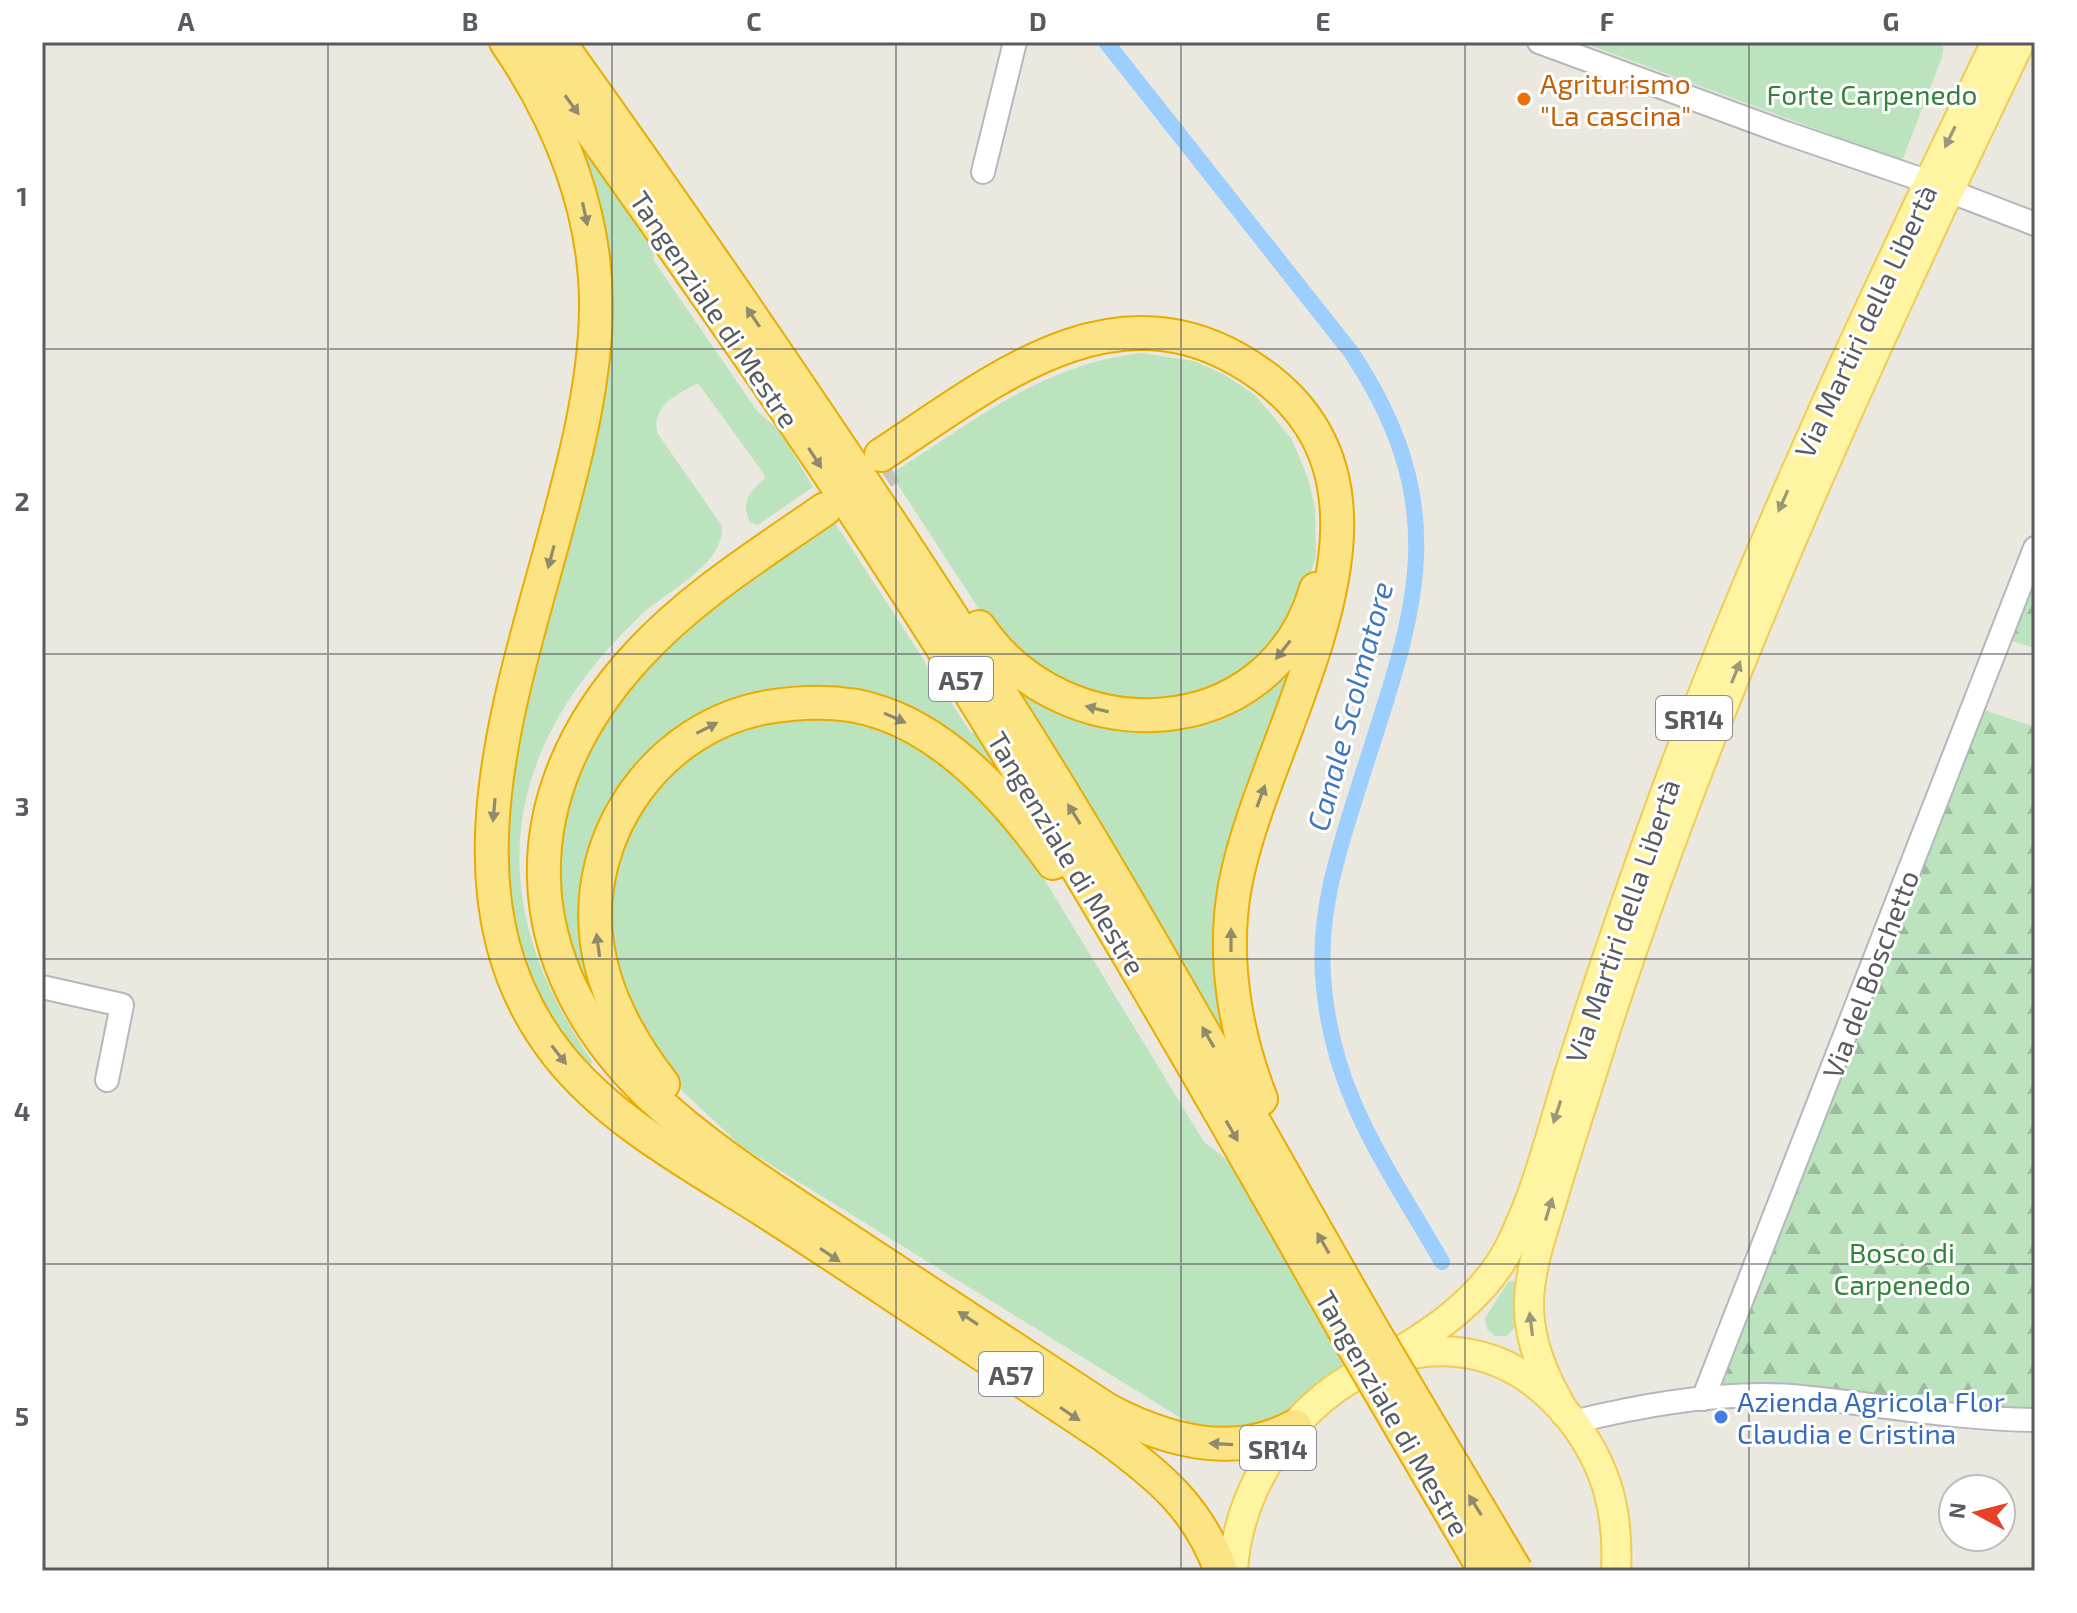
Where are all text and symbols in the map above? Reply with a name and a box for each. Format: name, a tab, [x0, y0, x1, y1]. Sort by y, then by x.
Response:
text: A	[178, 5, 195, 36]
text: B	[462, 5, 478, 36]
text: C	[746, 5, 762, 36]
text: D	[1029, 5, 1047, 36]
text: E	[1315, 5, 1331, 36]
text: F	[1600, 5, 1614, 36]
text: G	[1883, 5, 1899, 36]
place label: Agriturismo "La cascina"	[1540, 66, 1691, 132]
park label: Forte Carpenedo	[1767, 77, 1977, 111]
marker: Agriturismo "La cascina"	[1515, 90, 1533, 108]
one-way arrow	[564, 95, 580, 116]
one-way arrow	[1943, 126, 1957, 149]
street label: Via Martiri della Libertà	[1787, 179, 1943, 463]
text: 1	[16, 180, 28, 211]
street label: Tangenziale di Mestre	[623, 184, 807, 434]
one-way arrow	[579, 201, 591, 226]
one-way arrow	[746, 306, 761, 327]
one-way arrow	[808, 447, 823, 468]
text: 2	[14, 485, 30, 516]
one-way arrow	[1776, 489, 1790, 513]
one-way arrow	[544, 544, 556, 569]
water label: Canale Scolmatore	[1298, 578, 1400, 834]
one-way arrow	[1275, 640, 1291, 660]
road number: A57	[929, 657, 993, 701]
one-way arrow	[1730, 660, 1743, 684]
road number: SR14	[1656, 696, 1732, 740]
one-way arrow	[1085, 703, 1110, 715]
one-way arrow	[883, 712, 907, 725]
one-way arrow	[696, 721, 718, 735]
street label: Tangenziale di Mestre	[981, 725, 1153, 981]
street label: Via Martiri della Libertà	[1557, 775, 1687, 1067]
one-way arrow	[1255, 784, 1268, 808]
text: 3	[15, 790, 29, 821]
one-way arrow	[487, 798, 500, 823]
one-way arrow	[1067, 803, 1081, 825]
street label: Via del Boschetto	[1815, 865, 1925, 1083]
one-way arrow	[1225, 927, 1237, 952]
one-way arrow	[591, 933, 604, 958]
one-way arrow	[1201, 1026, 1215, 1048]
one-way arrow	[550, 1045, 567, 1065]
text: 4	[14, 1095, 30, 1126]
one-way arrow	[1550, 1100, 1563, 1124]
one-way arrow	[1225, 1120, 1239, 1142]
one-way arrow	[1543, 1196, 1556, 1220]
one-way arrow	[1316, 1232, 1330, 1255]
park label: Bosco di Carpenedo	[1833, 1235, 1971, 1301]
one-way arrow	[820, 1247, 841, 1262]
street label: Tangenziale di Mestre	[1309, 1284, 1477, 1542]
one-way arrow	[1524, 1311, 1537, 1336]
one-way arrow	[957, 1312, 979, 1326]
road number: A57	[979, 1352, 1043, 1396]
place label: Azienda Agricola Flor Claudia e Cristina	[1737, 1384, 2005, 1450]
text: 5	[15, 1400, 29, 1431]
one-way arrow	[1060, 1406, 1081, 1421]
marker: Azienda Agricola Flor Claudia e Cristina	[1712, 1408, 1730, 1426]
road number: SR14	[1240, 1426, 1316, 1470]
one-way arrow	[1208, 1437, 1233, 1450]
north arrow	[1937, 1473, 2017, 1553]
one-way arrow	[1469, 1494, 1483, 1516]
text: N	[1942, 1501, 1970, 1520]

